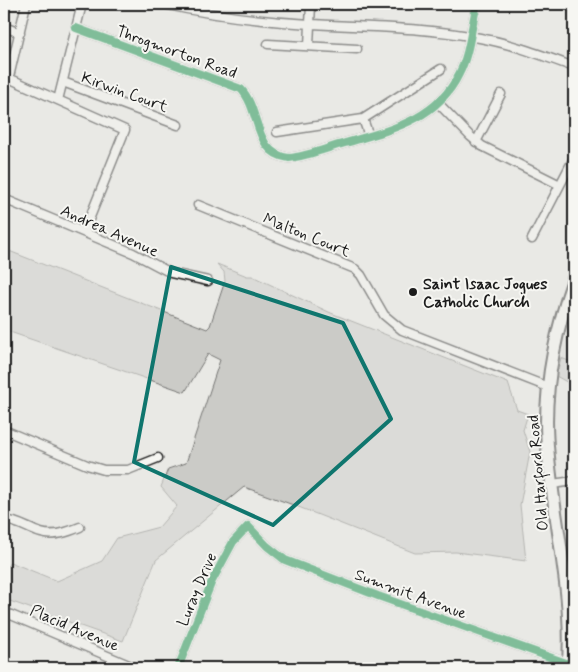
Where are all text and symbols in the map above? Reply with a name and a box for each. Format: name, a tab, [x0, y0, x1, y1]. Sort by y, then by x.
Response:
street label: Throgmorton Road	[113, 21, 240, 84]
street label: Kirwin Court	[78, 67, 171, 118]
street label: Andrea Avenue	[57, 200, 162, 262]
street label: Malton Court	[260, 208, 354, 263]
place label: Saint Isaac Jogues Catholic Church	[423, 274, 547, 313]
marker: Saint Isaac Jogues Catholic Church	[407, 286, 419, 298]
street label: Old Harford Road	[523, 414, 556, 532]
street label: Luray Drive	[172, 550, 222, 630]
street label: Summit Avenue	[352, 564, 470, 625]
street label: Placid Avenue	[27, 600, 123, 657]

